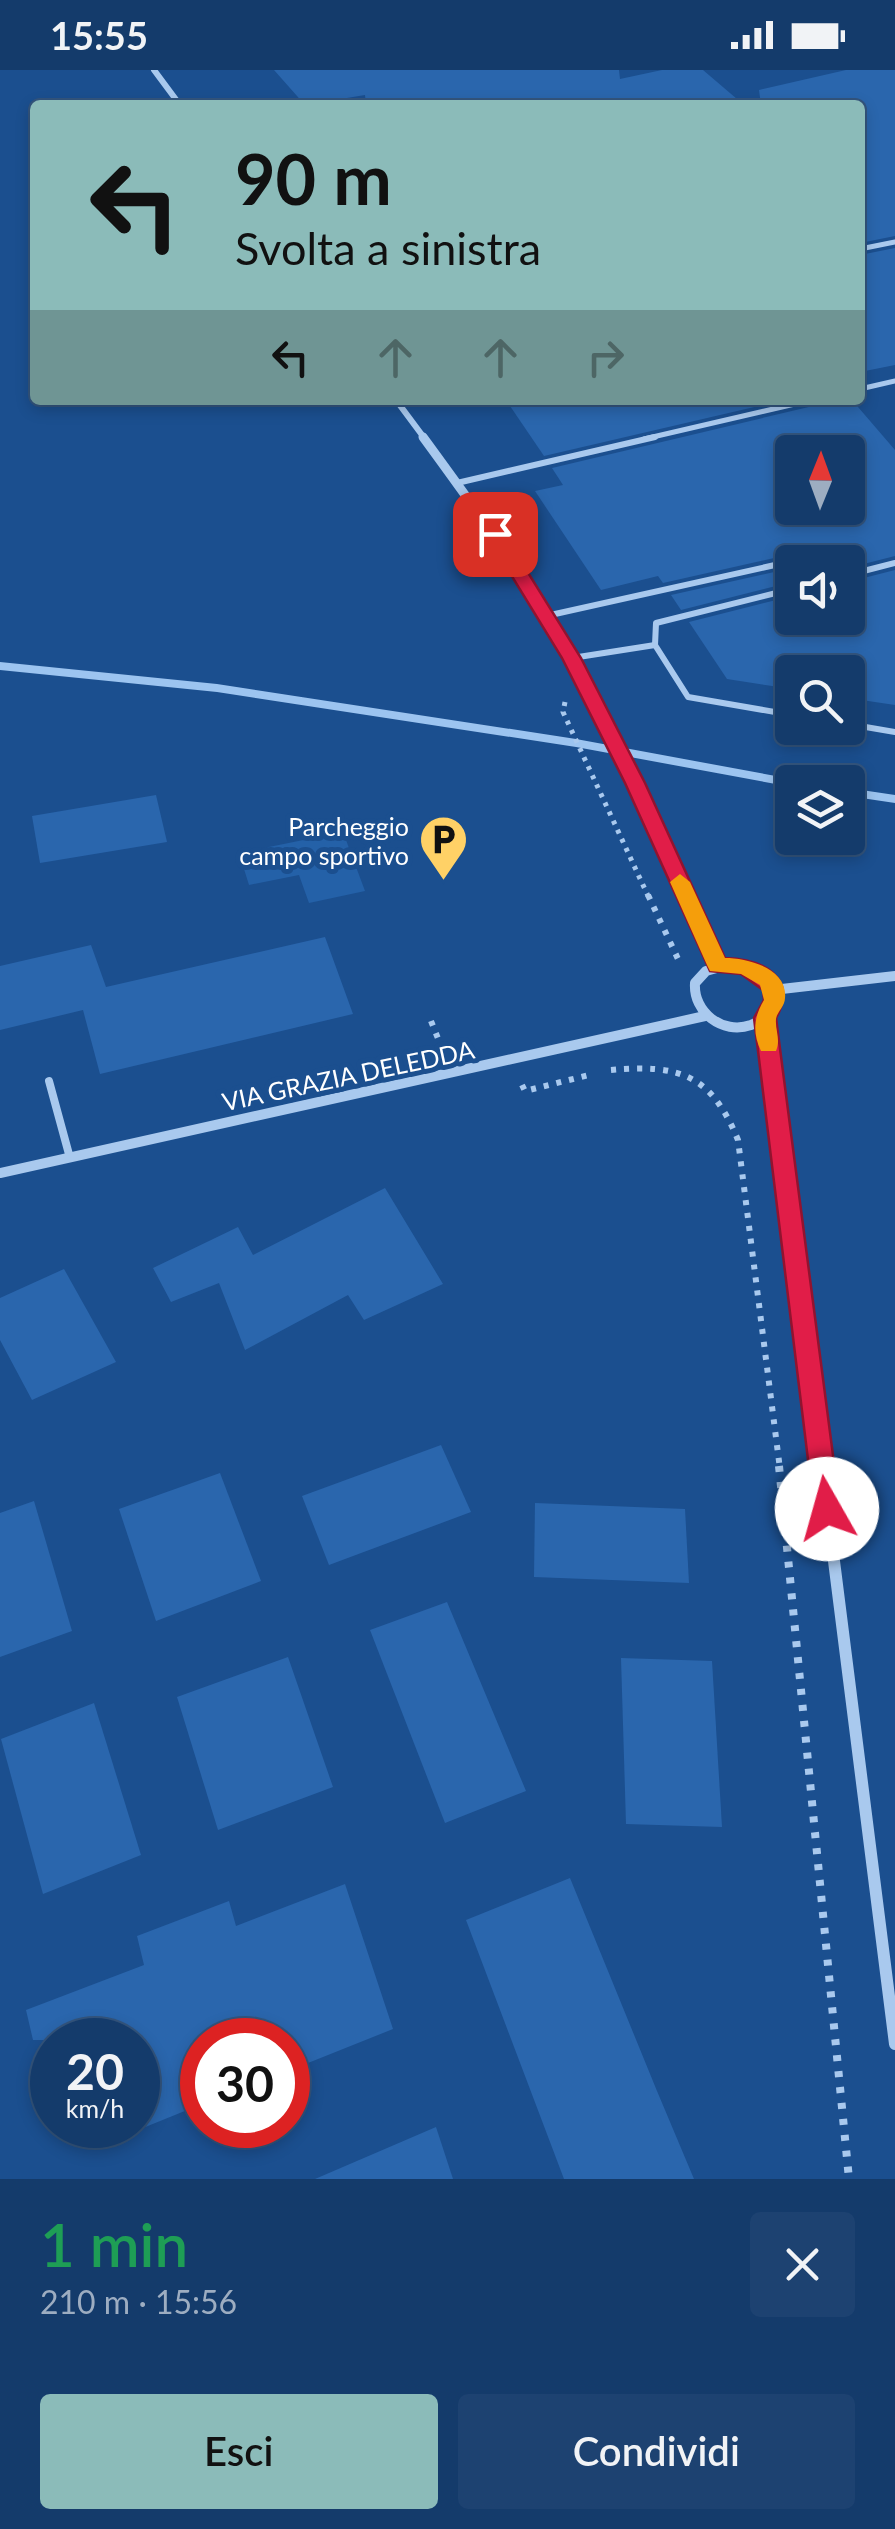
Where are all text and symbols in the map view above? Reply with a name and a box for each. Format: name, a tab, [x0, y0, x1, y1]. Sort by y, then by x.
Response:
text: 15:55	[50, 12, 148, 58]
text: 90 m	[235, 136, 392, 220]
icon: left	[70, 140, 200, 270]
text: Svolta a sinistra	[235, 221, 541, 275]
icon: left	[263, 330, 318, 385]
icon: ahead	[368, 330, 423, 385]
icon: ahead	[473, 330, 528, 385]
icon: right	[578, 330, 633, 385]
north arrow	[775, 435, 865, 525]
map controls	[775, 435, 865, 855]
pin	[453, 492, 538, 577]
icon: arrive	[468, 507, 523, 562]
button: sound	[775, 545, 865, 635]
button: search	[775, 655, 865, 745]
button: layers	[775, 765, 865, 855]
place label: Parcheggio campo sportivo	[239, 811, 409, 870]
parking icon: Parcheggio campo sportivo	[418, 814, 470, 882]
street label: VIA GRAZIA DELEDDA	[219, 1034, 477, 1116]
position arrow	[775, 1457, 879, 1561]
speed limit sign: 30	[180, 2018, 310, 2148]
text: 20	[66, 2041, 124, 2101]
text: km/h	[66, 2093, 124, 2123]
text: 1 min	[40, 2208, 188, 2280]
button: close	[750, 2212, 855, 2317]
text: 210 m · 15:56	[40, 2282, 237, 2321]
button: Esci	[40, 2394, 438, 2509]
button: Condividi	[458, 2394, 855, 2509]

